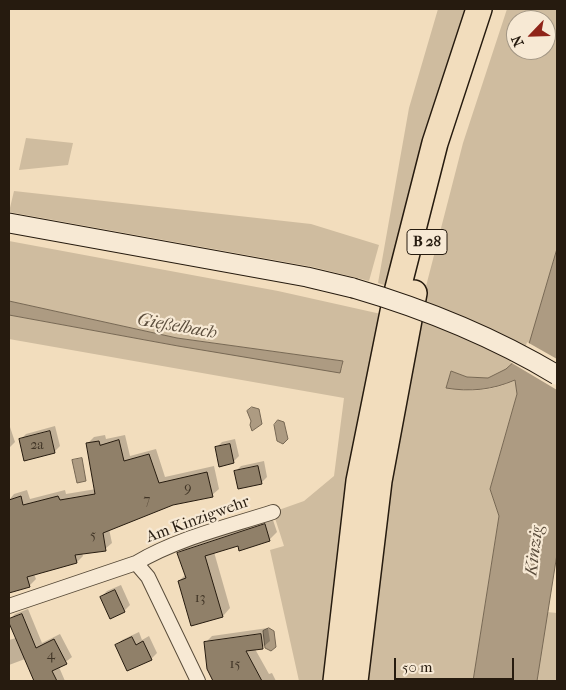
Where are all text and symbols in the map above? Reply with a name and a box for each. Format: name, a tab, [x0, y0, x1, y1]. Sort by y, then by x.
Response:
north arrow	[506, 10, 556, 60]
text: N	[508, 33, 528, 49]
road number: B 28	[407, 230, 447, 254]
water label: Gießelbach	[135, 309, 219, 345]
house number: 2a	[30, 438, 44, 454]
house number: 9	[184, 481, 192, 497]
street label: Am Kinzigwehr	[144, 492, 252, 548]
house number: 7	[144, 493, 150, 509]
water label: Kinzig	[521, 525, 549, 577]
house number: 5	[90, 528, 96, 544]
house number: 13	[195, 591, 205, 607]
house number: 4	[47, 648, 55, 664]
scale bar	[396, 648, 516, 680]
house number: 15	[230, 657, 240, 673]
text: 50 m	[402, 658, 432, 676]

